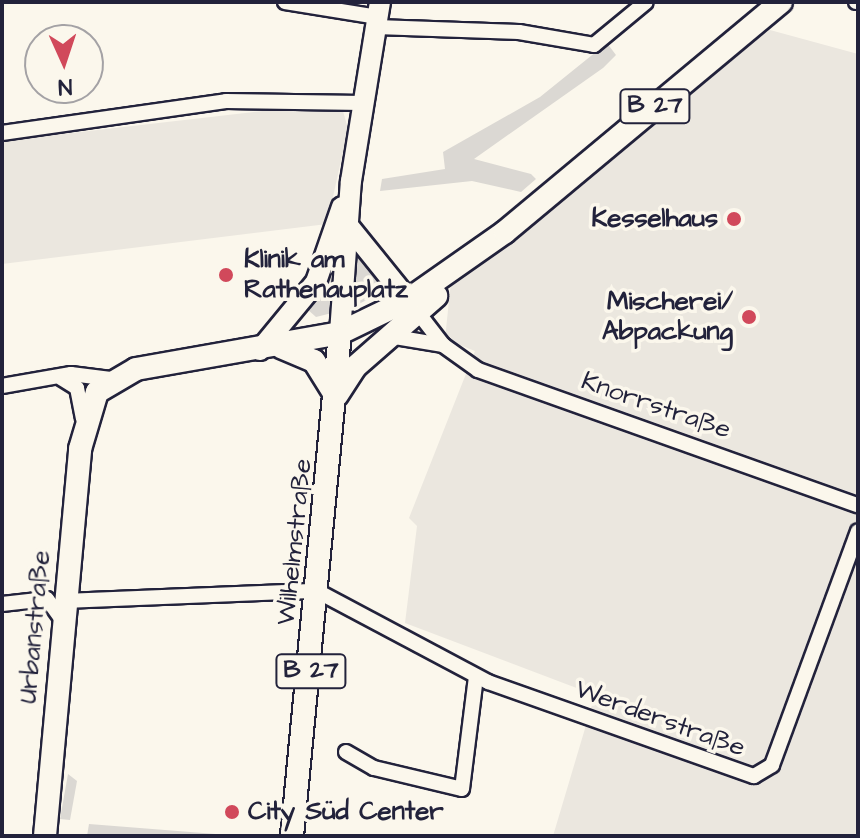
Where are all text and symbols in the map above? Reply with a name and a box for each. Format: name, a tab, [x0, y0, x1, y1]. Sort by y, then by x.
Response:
north arrow	[24, 24, 104, 104]
text: N	[57, 71, 73, 102]
road number: B 27	[619, 86, 691, 126]
place label: Kesselhaus	[592, 203, 718, 235]
marker: Kesselhaus	[725, 210, 743, 228]
place label: Klinik am Rathenauplatz	[244, 244, 408, 306]
marker: Klinik am Rathenauplatz	[215, 264, 237, 286]
place label: Mischerei/ Abpackung	[602, 286, 733, 348]
marker: Mischerei/ Abpackung	[740, 308, 758, 326]
street label: Knorrstraße	[577, 366, 735, 446]
street label: Wilhelmstraße	[271, 457, 319, 627]
street label: Urbanstraße	[13, 549, 57, 705]
road number: B 27	[275, 651, 347, 691]
street label: Werderstraße	[571, 674, 749, 764]
place label: City Süd Center	[248, 796, 444, 828]
marker: City Süd Center	[223, 803, 241, 821]

